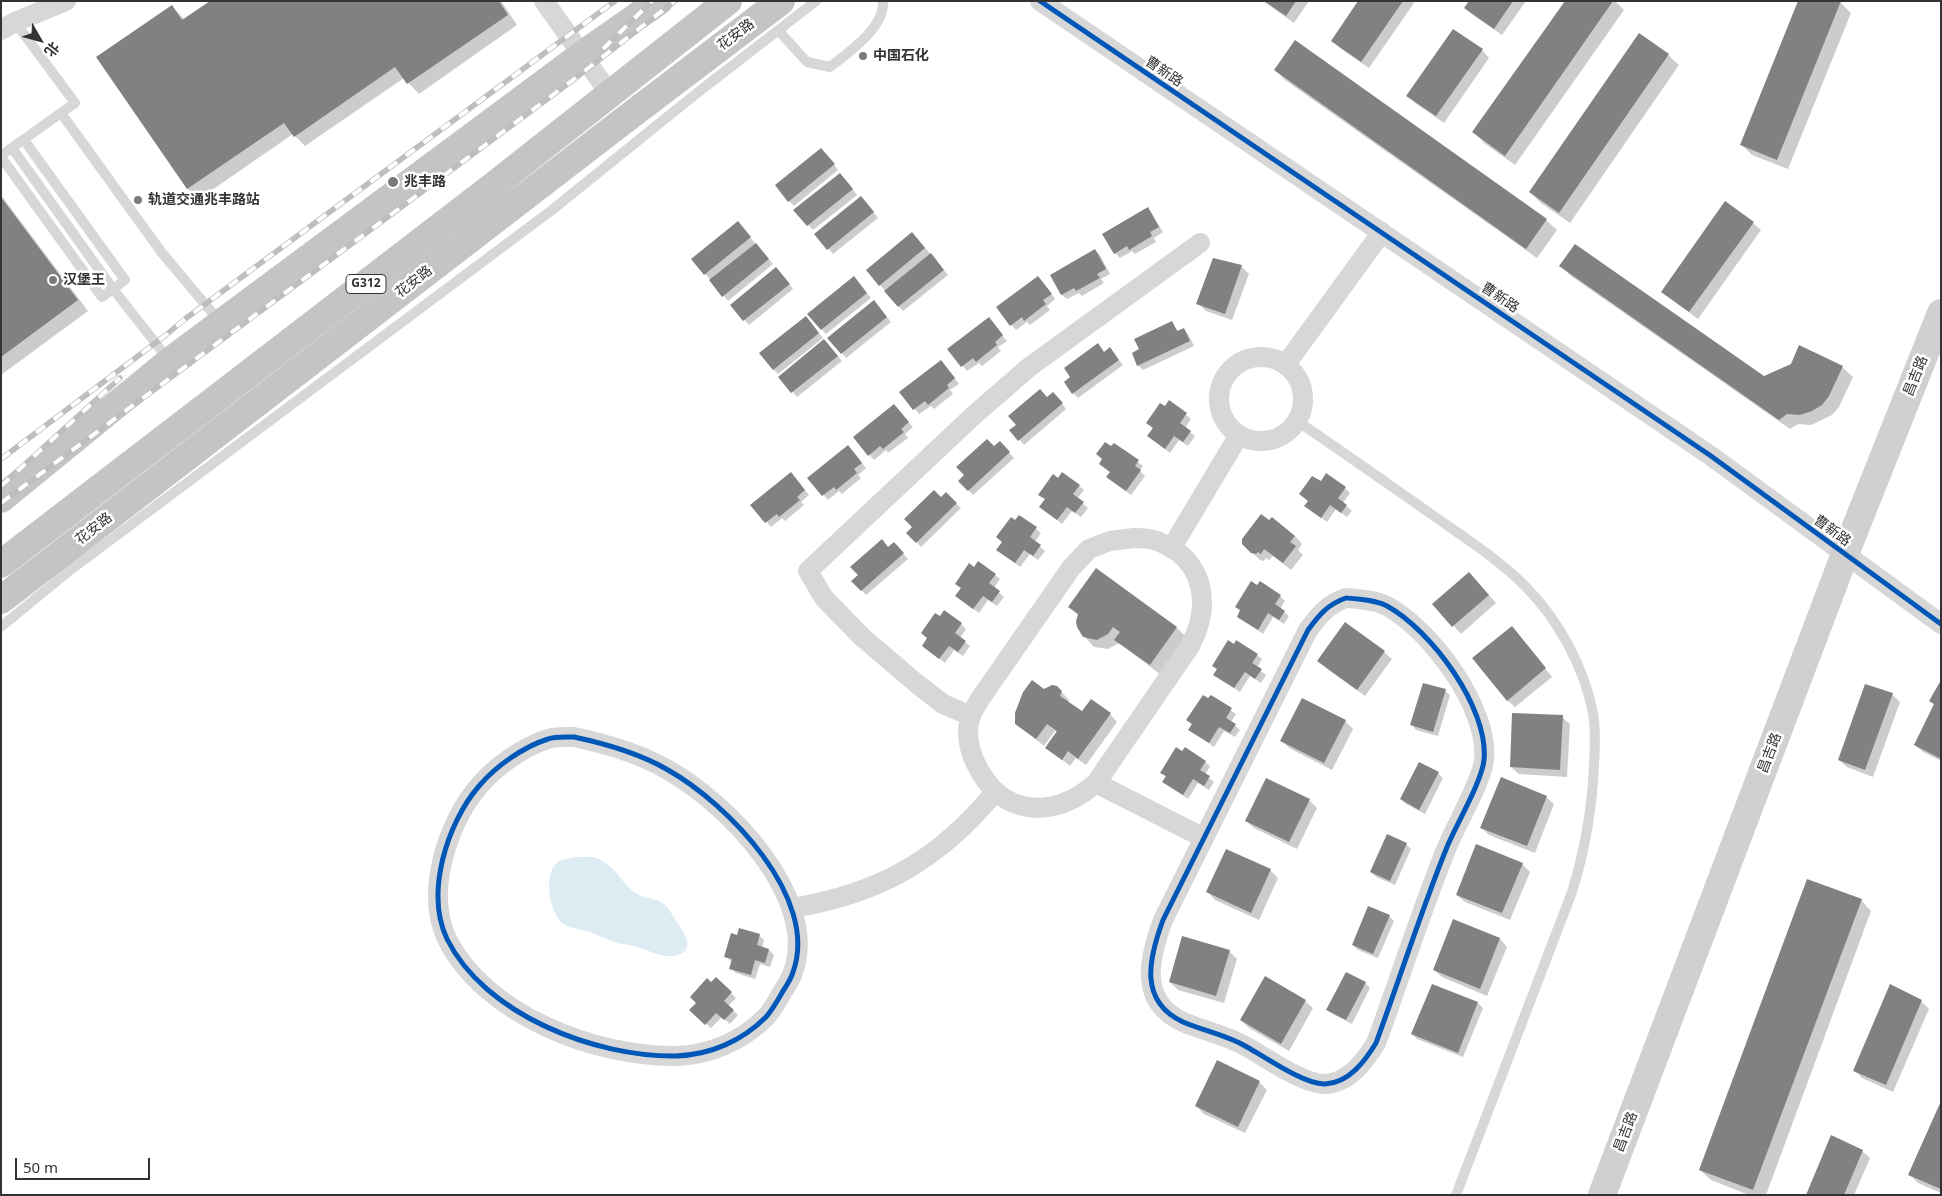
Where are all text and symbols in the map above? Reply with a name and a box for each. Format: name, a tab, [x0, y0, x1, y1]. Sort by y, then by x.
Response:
north arrow	[15, 15, 65, 65]
street label: 花安路	[714, 16, 758, 54]
text: 北	[40, 38, 64, 61]
place label: 中国石化	[873, 48, 929, 64]
marker: 中国石化	[857, 50, 869, 62]
street label: 曹新路	[1142, 53, 1186, 91]
place label: 兆丰路	[404, 174, 446, 190]
marker: 兆丰路	[386, 175, 400, 189]
place label: 轨道交通兆丰路站	[148, 192, 260, 208]
marker: 轨道交通兆丰路站	[132, 194, 144, 206]
street label: 花安路	[392, 262, 436, 302]
place label: 汉堡王	[63, 272, 105, 288]
marker: 汉堡王	[47, 274, 59, 286]
road number: G312	[346, 274, 386, 294]
street label: 曹新路	[1478, 279, 1522, 317]
street label: 昌吉路	[1900, 353, 1932, 399]
street label: 花安路	[72, 509, 116, 549]
street label: 曹新路	[1810, 512, 1854, 550]
street label: 昌吉路	[1755, 730, 1785, 776]
street label: 昌吉路	[1611, 1109, 1641, 1155]
scale bar	[18, 1148, 152, 1180]
text: 50 m	[23, 1157, 58, 1177]

